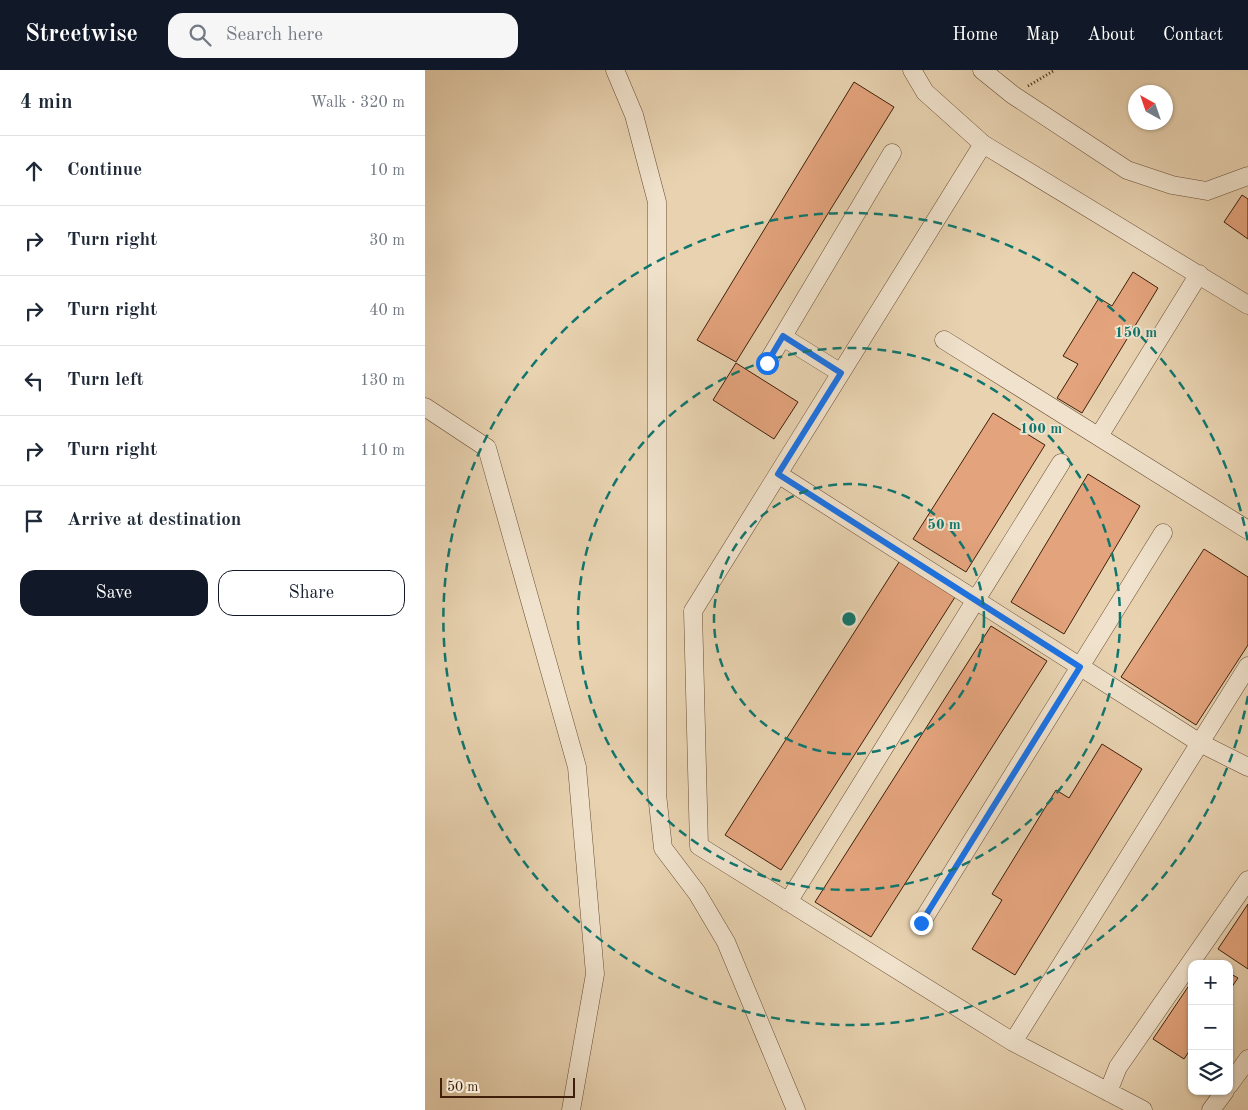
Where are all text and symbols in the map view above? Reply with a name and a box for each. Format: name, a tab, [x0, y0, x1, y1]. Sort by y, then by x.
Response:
search box	[168, 13, 518, 58]
icon: search	[186, 21, 214, 49]
text: Streetwise	[25, 23, 138, 47]
text: Search here	[226, 26, 323, 45]
text: Home	[952, 26, 998, 44]
text: Map	[1026, 26, 1059, 44]
text: About	[1087, 26, 1135, 44]
text: Contact	[1163, 26, 1223, 44]
north arrow	[1128, 85, 1173, 130]
text: 4 min	[20, 92, 73, 113]
text: Walk · 320 m	[310, 95, 405, 111]
icon: ahead	[20, 157, 48, 185]
text: Continue	[67, 161, 142, 180]
text: 10 m	[369, 163, 405, 179]
icon: right	[20, 227, 48, 255]
text: Turn right	[67, 231, 157, 250]
text: 30 m	[369, 233, 405, 249]
icon: right	[20, 297, 48, 325]
text: Turn right	[67, 301, 157, 320]
text: 40 m	[369, 303, 405, 319]
text: 150 m	[1115, 326, 1157, 341]
route start	[756, 352, 779, 375]
icon: left	[20, 367, 48, 395]
text: Turn left	[67, 371, 144, 390]
text: 130 m	[360, 373, 405, 389]
text: 100 m	[1020, 422, 1062, 437]
icon: right	[20, 437, 48, 465]
text: Turn right	[67, 441, 157, 460]
text: 110 m	[360, 443, 405, 459]
icon: arrive	[20, 507, 48, 535]
text: Arrive at destination	[67, 511, 241, 530]
text: 50 m	[927, 518, 961, 533]
button: Save	[20, 570, 208, 616]
button: Share	[218, 570, 405, 616]
centre of rings	[840, 610, 858, 628]
route end	[910, 912, 933, 935]
map controls	[1188, 960, 1233, 1095]
button: +	[1188, 960, 1233, 1005]
button: −	[1188, 1005, 1233, 1050]
button: layers	[1188, 1050, 1233, 1095]
scale bar	[440, 1075, 575, 1098]
text: 50 m	[447, 1080, 478, 1094]

